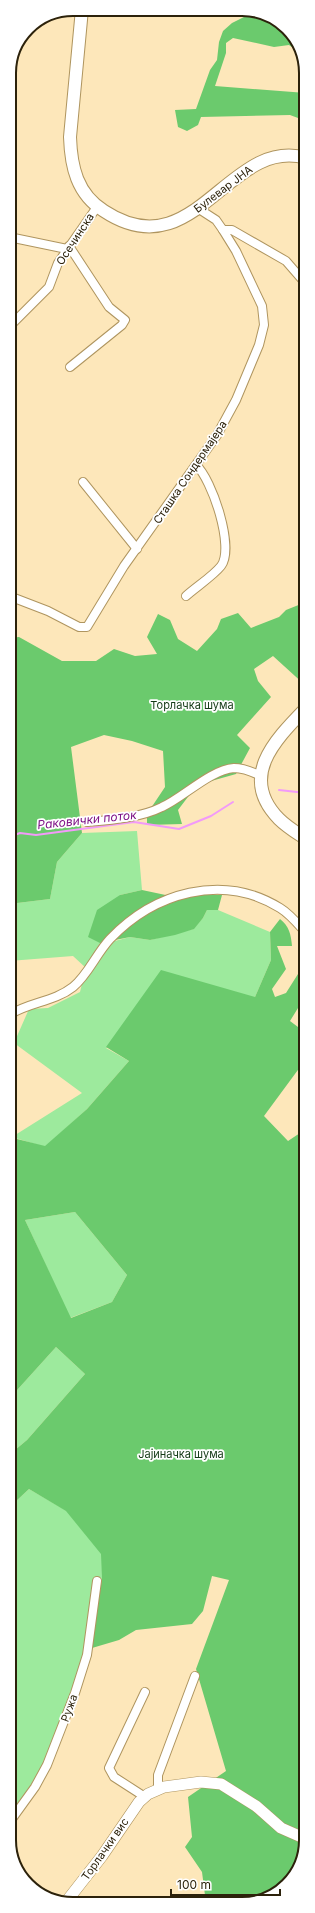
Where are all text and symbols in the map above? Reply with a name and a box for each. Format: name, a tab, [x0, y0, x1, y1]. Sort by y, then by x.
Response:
street label: Булевар ЈНА	[191, 162, 255, 216]
street label: Осечинска	[53, 210, 97, 268]
street label: Сташка Сондермајера	[150, 418, 230, 526]
park label: Торлачка шума	[150, 698, 234, 712]
water label: Раковички поток	[37, 807, 138, 832]
park label: Јајиначка шума	[138, 1447, 224, 1461]
street label: Ружа	[58, 1692, 80, 1724]
street label: Торлачки вис	[78, 1815, 132, 1883]
scale bar	[171, 1871, 280, 1897]
text: 100 m	[177, 1877, 211, 1892]

